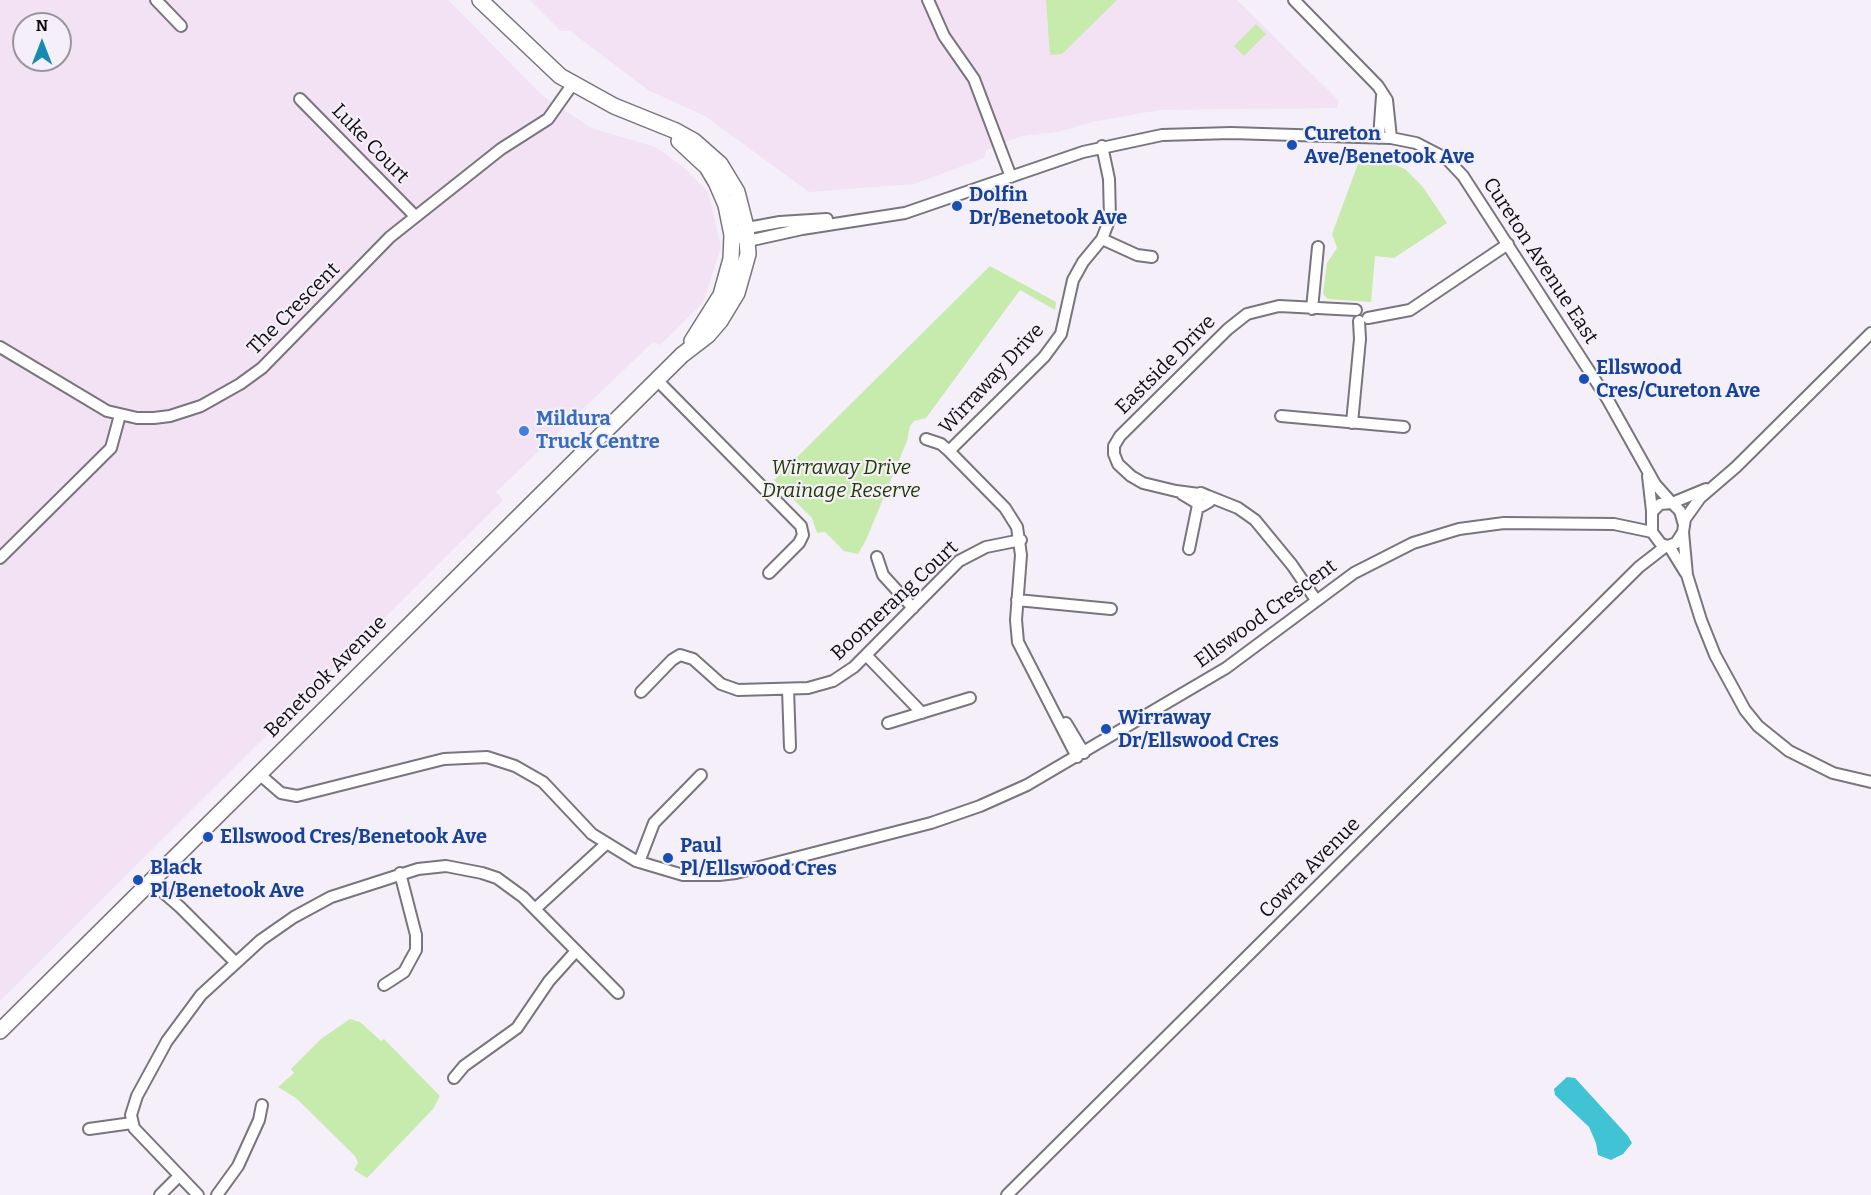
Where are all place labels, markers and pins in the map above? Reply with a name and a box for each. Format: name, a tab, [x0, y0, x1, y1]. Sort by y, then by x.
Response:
place label: Cureton Ave/Benetook Ave	[1304, 122, 1475, 169]
marker: Cureton Ave/Benetook Ave	[1285, 138, 1299, 152]
place label: Dolfin Dr/Benetook Ave	[969, 183, 1127, 230]
marker: Dolfin Dr/Benetook Ave	[950, 199, 964, 213]
place label: Ellswood Cres/Cureton Ave	[1596, 356, 1760, 403]
marker: Ellswood Cres/Cureton Ave	[1577, 372, 1591, 386]
place label: Mildura Truck Centre	[536, 407, 660, 454]
marker: Mildura Truck Centre	[517, 424, 531, 438]
place label: Wirraway Dr/Ellswood Cres	[1118, 706, 1279, 753]
marker: Wirraway Dr/Ellswood Cres	[1099, 722, 1113, 736]
place label: Ellswood Cres/Benetook Ave	[220, 825, 487, 849]
marker: Ellswood Cres/Benetook Ave	[201, 830, 215, 844]
place label: Paul Pl/Ellswood Cres	[680, 834, 837, 881]
marker: Paul Pl/Ellswood Cres	[661, 851, 675, 865]
place label: Black Pl/Benetook Ave	[150, 856, 304, 903]
marker: Black Pl/Benetook Ave	[131, 873, 145, 887]

